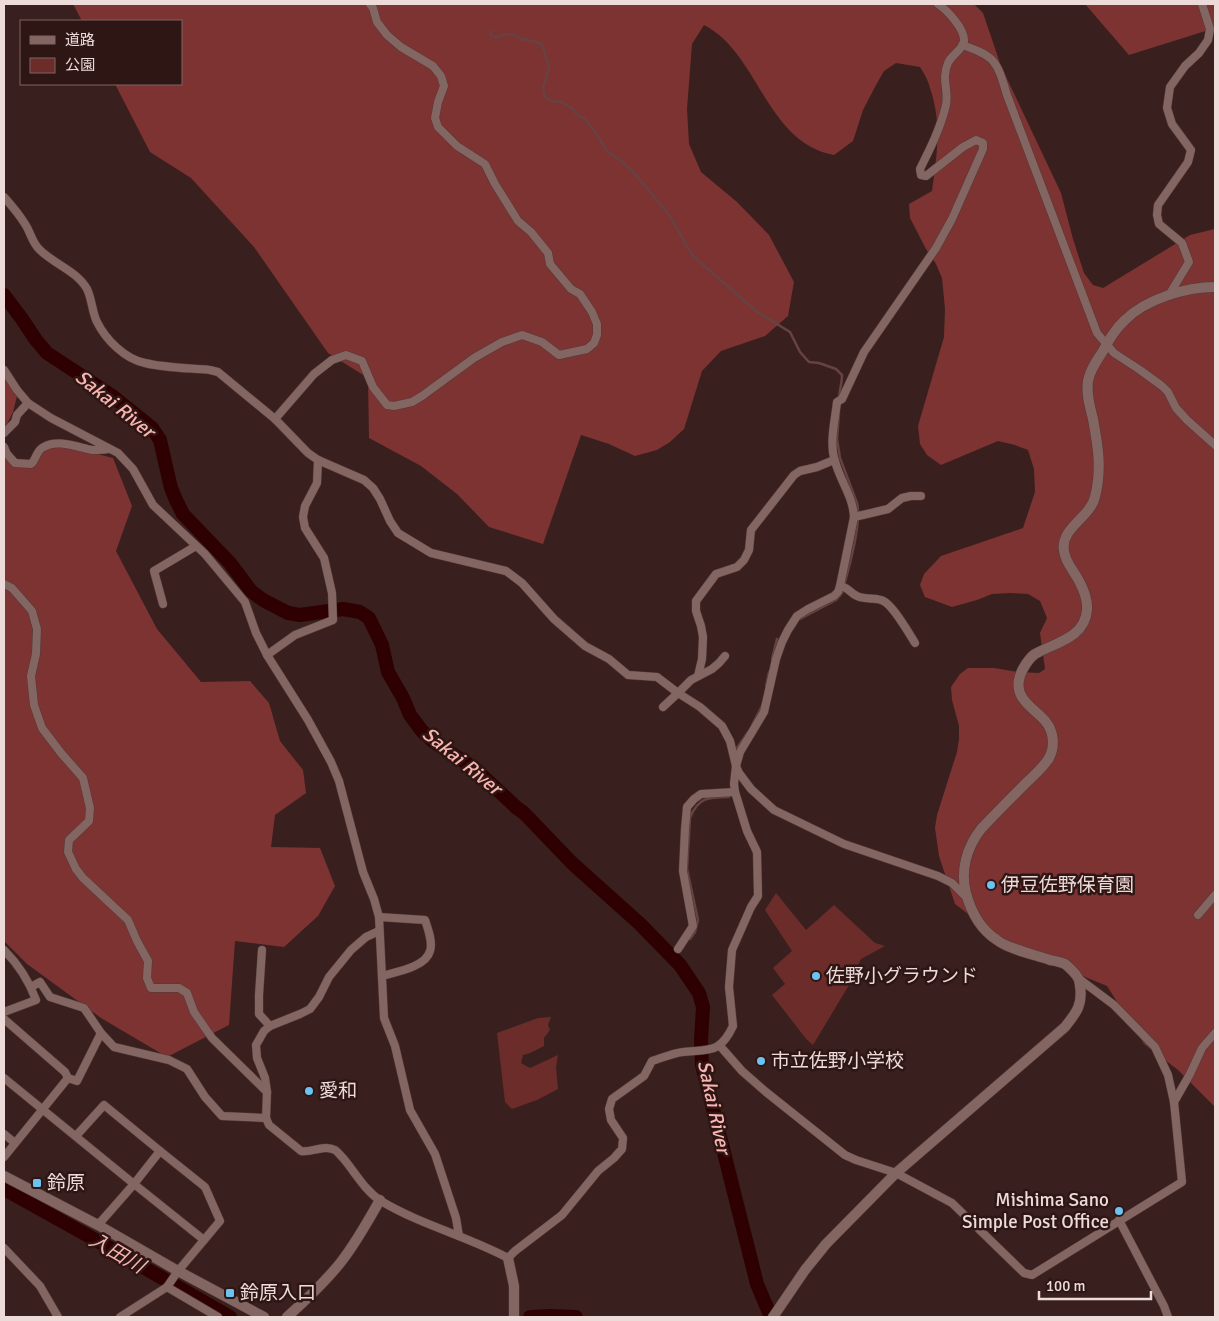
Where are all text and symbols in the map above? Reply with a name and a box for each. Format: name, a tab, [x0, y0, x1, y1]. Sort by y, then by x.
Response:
legend	[20, 20, 182, 85]
text: 道路	[65, 31, 95, 49]
text: 公園	[65, 56, 95, 74]
water label: Sakai River	[70, 364, 162, 445]
water label: Sakai River	[417, 721, 509, 802]
place label: 伊豆佐野保育園	[1001, 873, 1134, 897]
marker: 伊豆佐野保育園	[985, 879, 997, 891]
place label: 佐野小グラウンド	[826, 964, 978, 988]
marker: 佐野小グラウンド	[810, 970, 822, 982]
place label: 市立佐野小学校	[771, 1049, 904, 1073]
marker: 市立佐野小学校	[755, 1055, 767, 1067]
water label: Sakai River	[692, 1058, 737, 1159]
place label: 愛和	[319, 1079, 357, 1103]
marker: 愛和	[303, 1085, 315, 1097]
place label: 鈴原	[47, 1171, 85, 1195]
marker: 鈴原	[31, 1177, 43, 1189]
place label: Mishima Sano Simple Post Office	[962, 1188, 1109, 1234]
marker: Mishima Sano Simple Post Office	[1113, 1205, 1125, 1217]
water label: 入田川	[85, 1227, 151, 1280]
scale bar	[1039, 1268, 1152, 1300]
text: 100 m	[1046, 1277, 1086, 1295]
place label: 鈴原入口	[240, 1281, 316, 1305]
marker: 鈴原入口	[224, 1287, 236, 1299]

